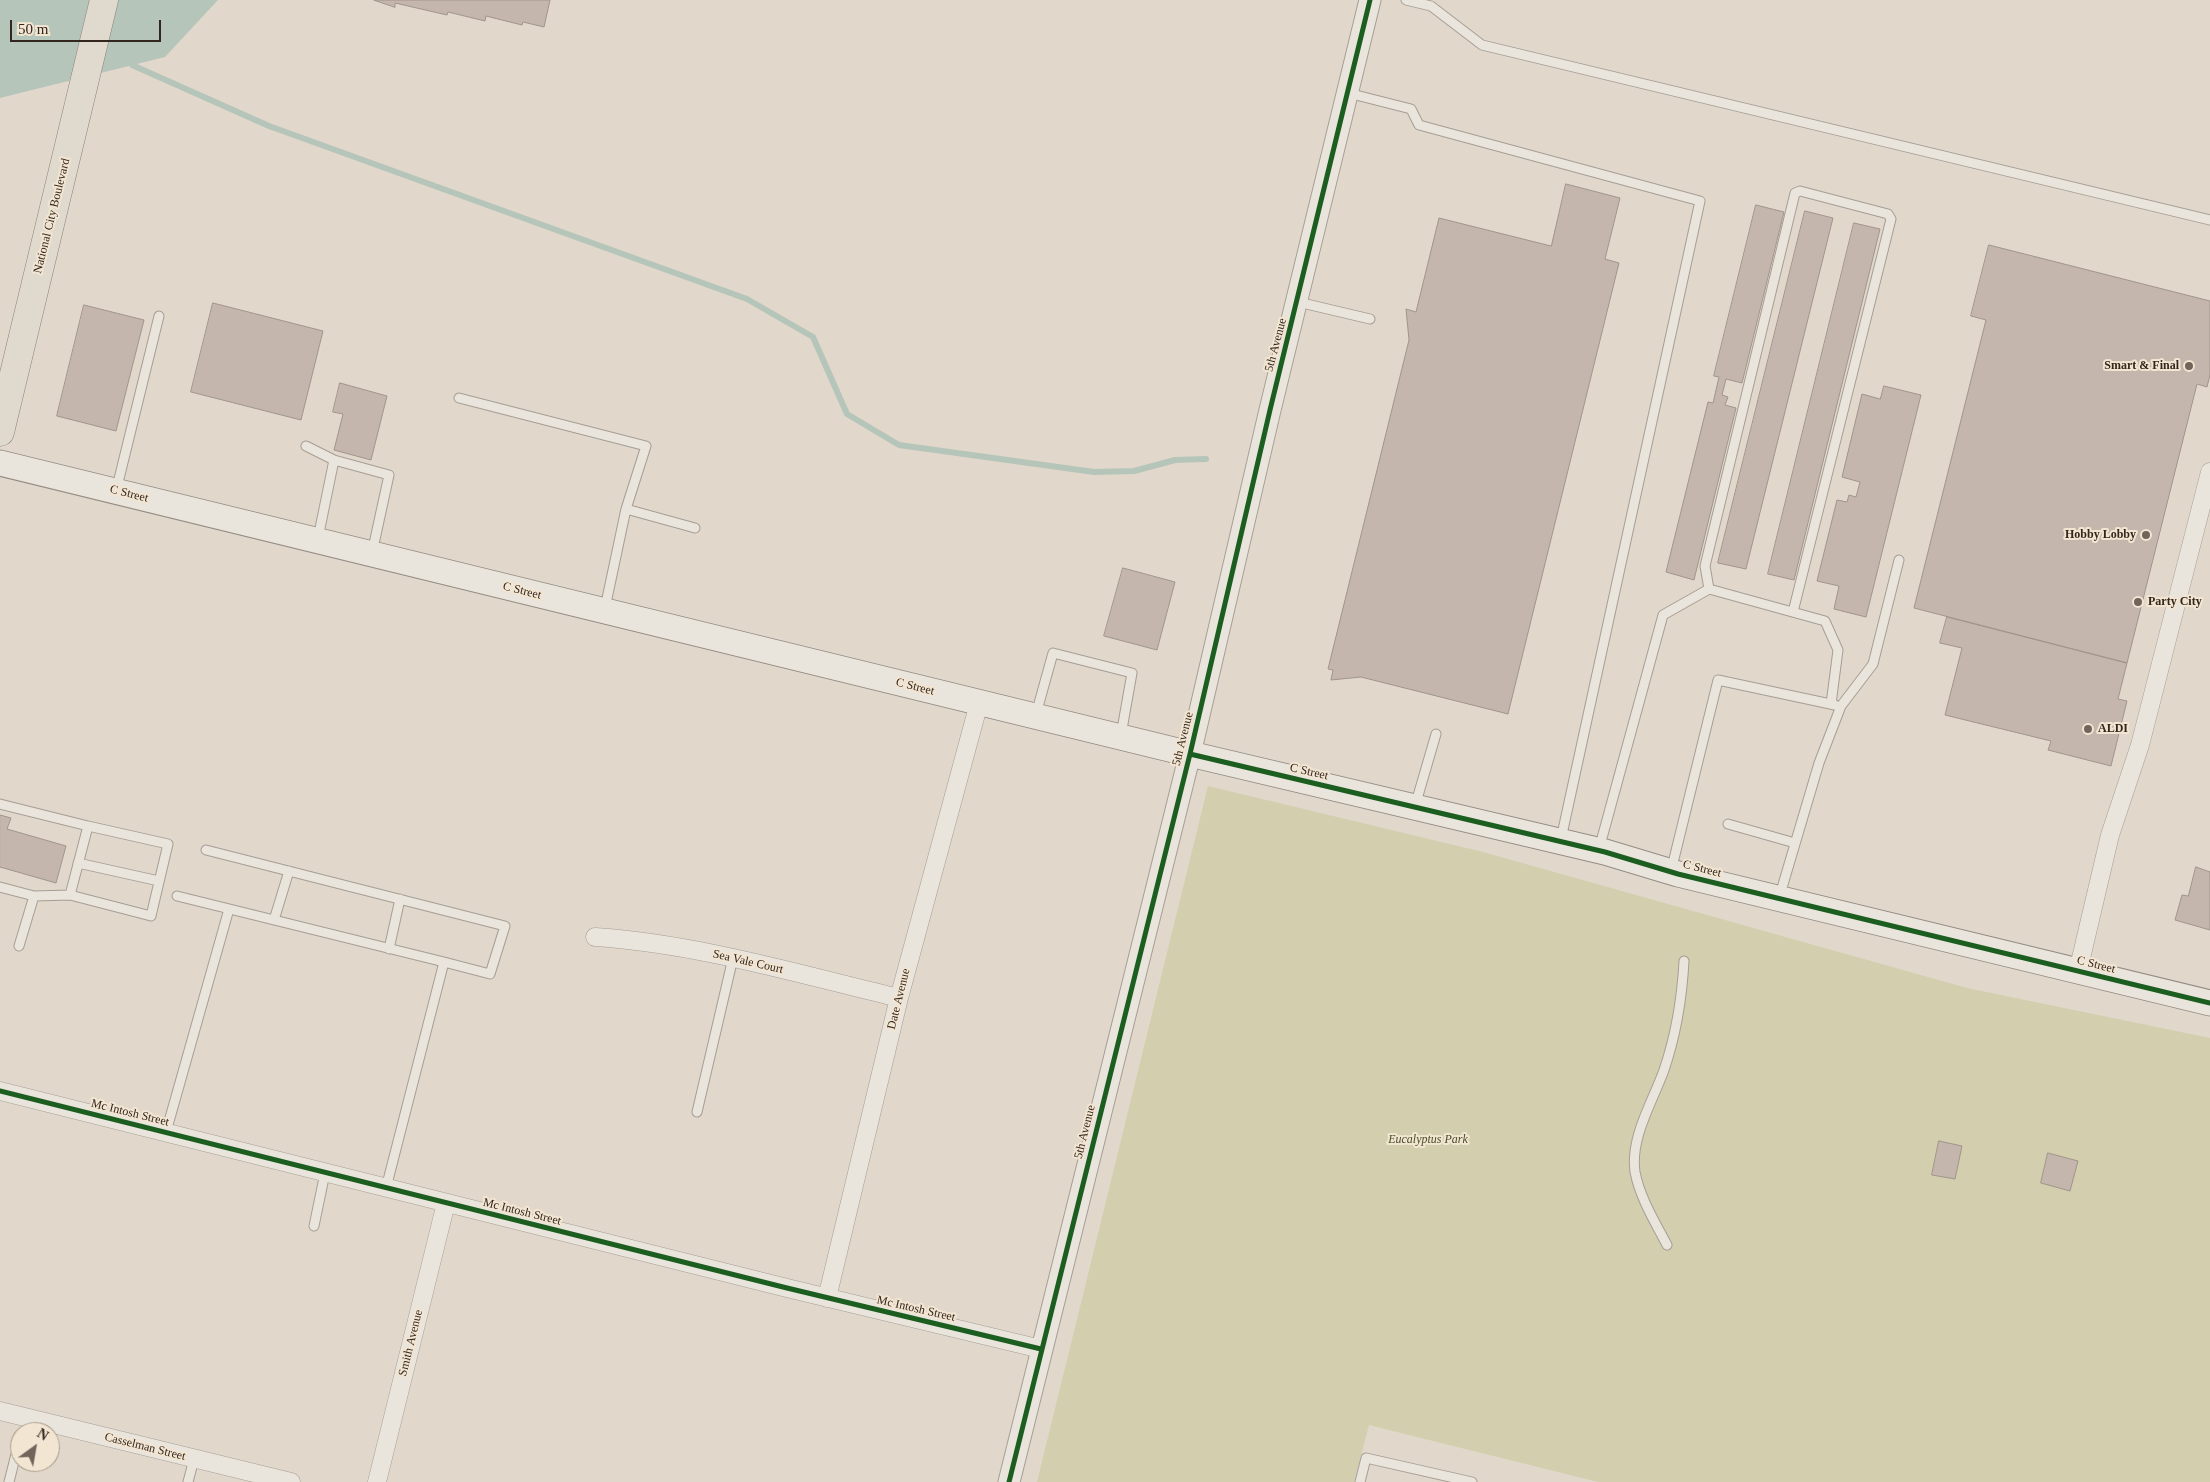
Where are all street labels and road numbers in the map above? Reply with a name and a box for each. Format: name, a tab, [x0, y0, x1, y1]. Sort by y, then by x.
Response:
street label: National City Boulevard	[31, 157, 73, 275]
street label: 5th Avenue	[1262, 317, 1290, 373]
street label: C Street	[108, 482, 150, 506]
street label: C Street	[501, 579, 543, 603]
street label: C Street	[894, 675, 936, 699]
street label: 5th Avenue	[1169, 711, 1197, 767]
street label: C Street	[1288, 761, 1330, 783]
street label: C Street	[1681, 857, 1723, 881]
street label: Sea Vale Court	[711, 947, 785, 977]
street label: C Street	[2075, 953, 2117, 977]
street label: Date Avenue	[885, 967, 913, 1031]
street label: Mc Intosh Street	[89, 1096, 171, 1130]
street label: 5th Avenue	[1071, 1104, 1099, 1160]
street label: Mc Intosh Street	[481, 1195, 563, 1229]
street label: Mc Intosh Street	[875, 1293, 957, 1325]
street label: Smith Avenue	[396, 1308, 426, 1378]
street label: Casselman Street	[103, 1430, 187, 1464]

